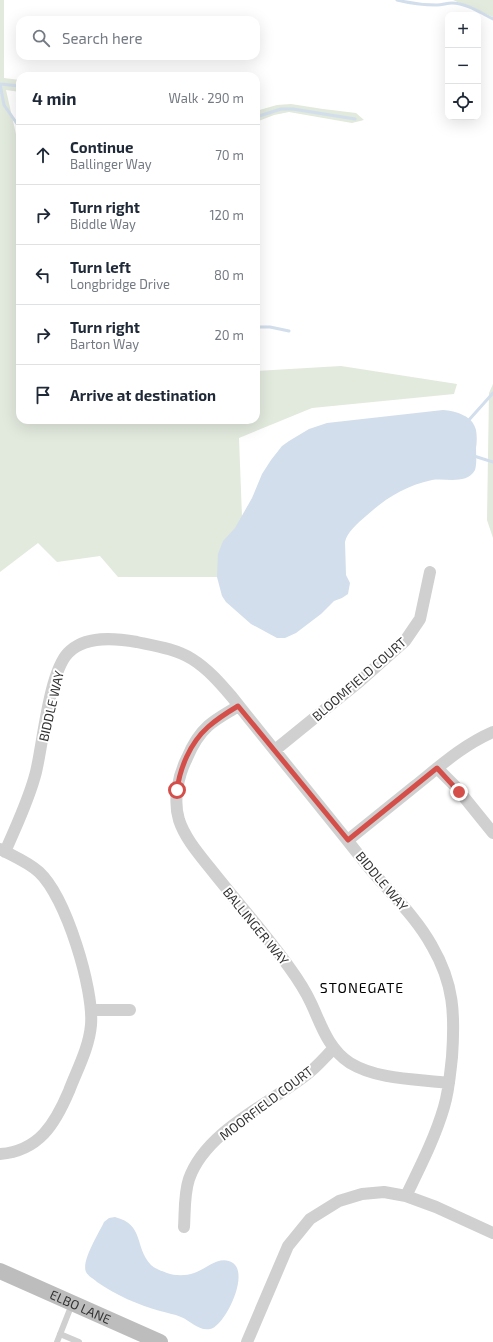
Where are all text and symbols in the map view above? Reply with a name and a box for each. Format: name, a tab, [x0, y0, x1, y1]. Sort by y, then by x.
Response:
map controls	[445, 12, 481, 120]
button: +	[445, 12, 481, 48]
search box	[16, 16, 260, 60]
icon: search	[30, 27, 52, 49]
text: Search here	[62, 29, 143, 47]
button: −	[445, 48, 481, 84]
button: locate	[445, 84, 481, 120]
text: 4 min	[32, 88, 76, 108]
text: Walk · 290 m	[169, 90, 244, 106]
text: Continue	[70, 138, 133, 156]
icon: ahead	[32, 144, 54, 166]
text: 70 m	[215, 147, 244, 163]
text: Ballinger Way	[70, 156, 152, 172]
text: Turn right	[70, 198, 140, 216]
icon: right	[32, 204, 54, 226]
text: 120 m	[209, 207, 244, 223]
text: Biddle Way	[70, 216, 136, 232]
text: Turn left	[70, 258, 131, 276]
icon: left	[32, 264, 54, 286]
text: 80 m	[214, 267, 244, 283]
text: Longbridge Drive	[70, 276, 170, 292]
text: Turn right	[70, 318, 140, 336]
icon: right	[32, 324, 54, 346]
text: 20 m	[215, 327, 244, 343]
text: Barton Way	[70, 336, 139, 352]
icon: arrive	[32, 384, 54, 406]
text: Arrive at destination	[70, 386, 216, 404]
street label: BLOOMFIELD COURT	[309, 634, 410, 724]
street label: BIDDLE WAY	[35, 668, 67, 743]
route start	[168, 781, 186, 799]
route end	[450, 783, 468, 801]
street label: BIDDLE WAY	[353, 848, 412, 914]
street label: BALLINGER WAY	[220, 884, 293, 968]
district label: STONEGATE	[320, 979, 404, 996]
street label: MOORFIELD COURT	[216, 1062, 316, 1143]
street label: ELBO LANE	[48, 1286, 113, 1327]

